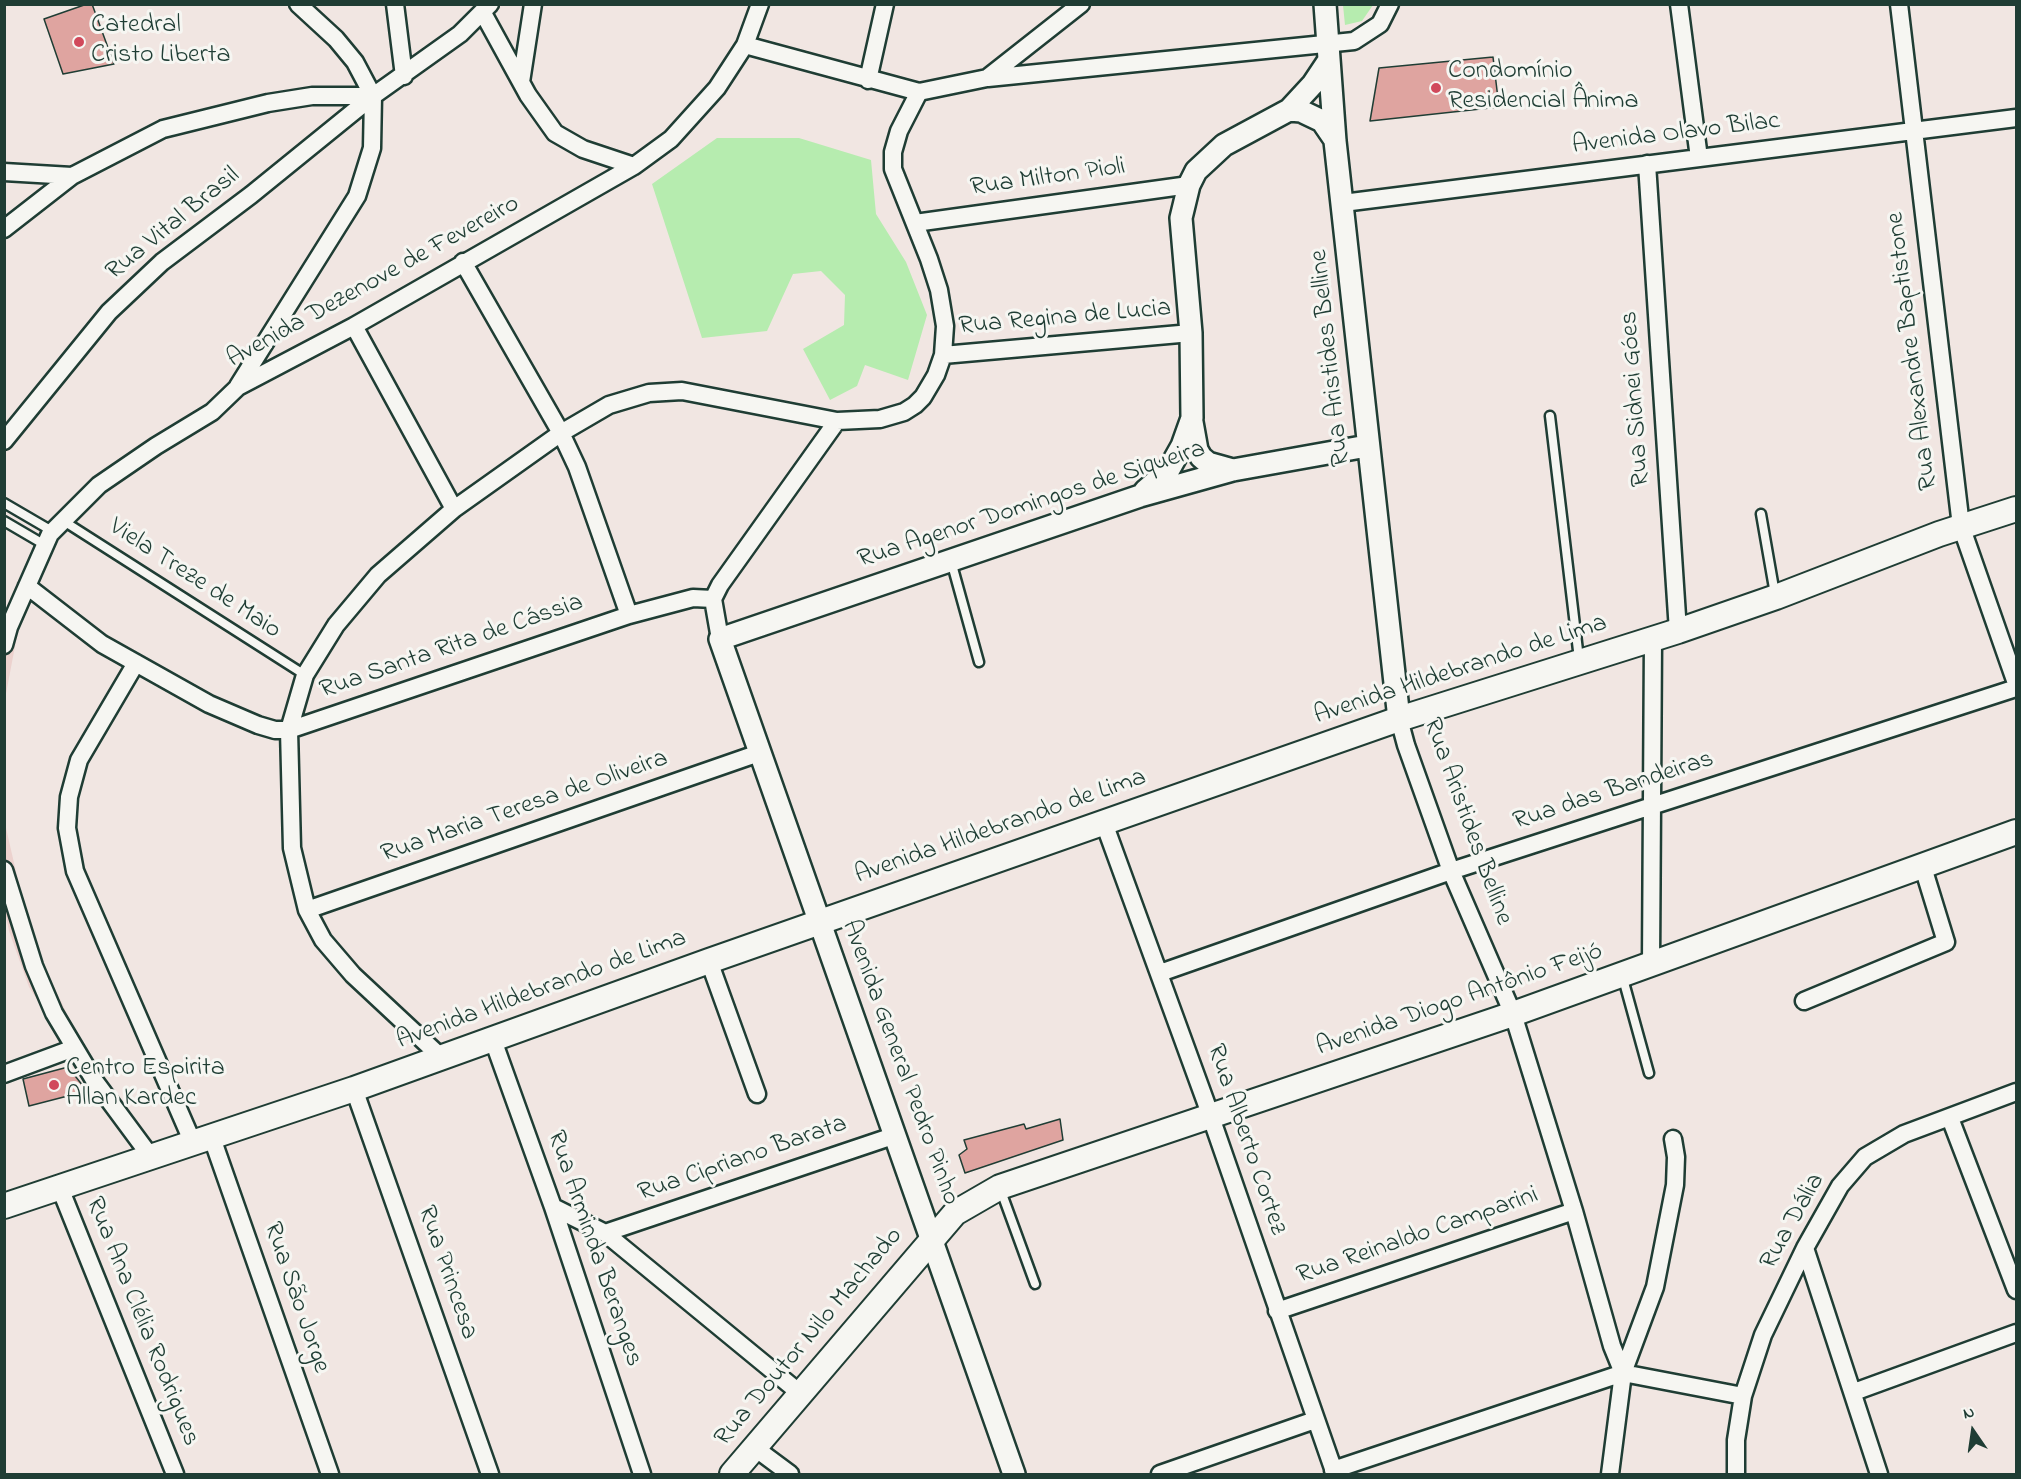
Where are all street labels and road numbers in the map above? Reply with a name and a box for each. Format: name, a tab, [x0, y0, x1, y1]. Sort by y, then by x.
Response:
street label: Avenida Olavo Bilac	[1570, 107, 1782, 163]
street label: Rua Milton Pioli	[969, 153, 1127, 205]
street label: Rua Vital Brasil	[101, 161, 247, 289]
street label: Avenida Dezenove de Fevereiro	[222, 190, 526, 376]
street label: Rua Alexandre Baptistone	[1881, 210, 1947, 492]
street label: Rua Aristides Belline	[1305, 248, 1359, 468]
street label: Rua Regina de Lucia	[958, 294, 1172, 344]
street label: Rua Sidnei Góes	[1615, 310, 1659, 488]
street label: Rua Agenor Domingos de Siqueira	[854, 435, 1210, 577]
street label: Viela Treze de Maio	[102, 513, 286, 647]
street label: Rua Santa Rita de Cássia	[316, 588, 588, 708]
street label: Avenida Hildebrando de Lima	[1311, 609, 1611, 733]
street label: Rua Aristides Belline	[1414, 714, 1518, 930]
street label: Rua Maria Teresa de Oliveira	[378, 744, 672, 872]
street label: Rua das Bandeiras	[1510, 745, 1718, 839]
street label: Avenida Hildebrando de Lima	[851, 763, 1151, 893]
street label: Avenida General Pedro Pinho	[833, 916, 965, 1210]
street label: Avenida Hildebrando de Lima	[393, 924, 691, 1058]
street label: Avenida Diogo Antônio Feijó	[1313, 937, 1607, 1065]
street label: Rua Alberto Cortez	[1198, 1041, 1292, 1239]
street label: Rua Cipriano Barata	[634, 1110, 852, 1210]
street label: Rua Arminda Beranges	[538, 1127, 648, 1371]
street label: Rua Dália	[1755, 1169, 1833, 1275]
street label: Rua Reinaldo Camparini	[1293, 1181, 1543, 1293]
street label: Rua Ana Clélia Rodrigues	[77, 1193, 205, 1451]
street label: Rua Princesa	[409, 1202, 483, 1344]
street label: Rua São Jorge	[255, 1219, 335, 1377]
street label: Rua Doutor Nilo Machado	[709, 1222, 911, 1454]

